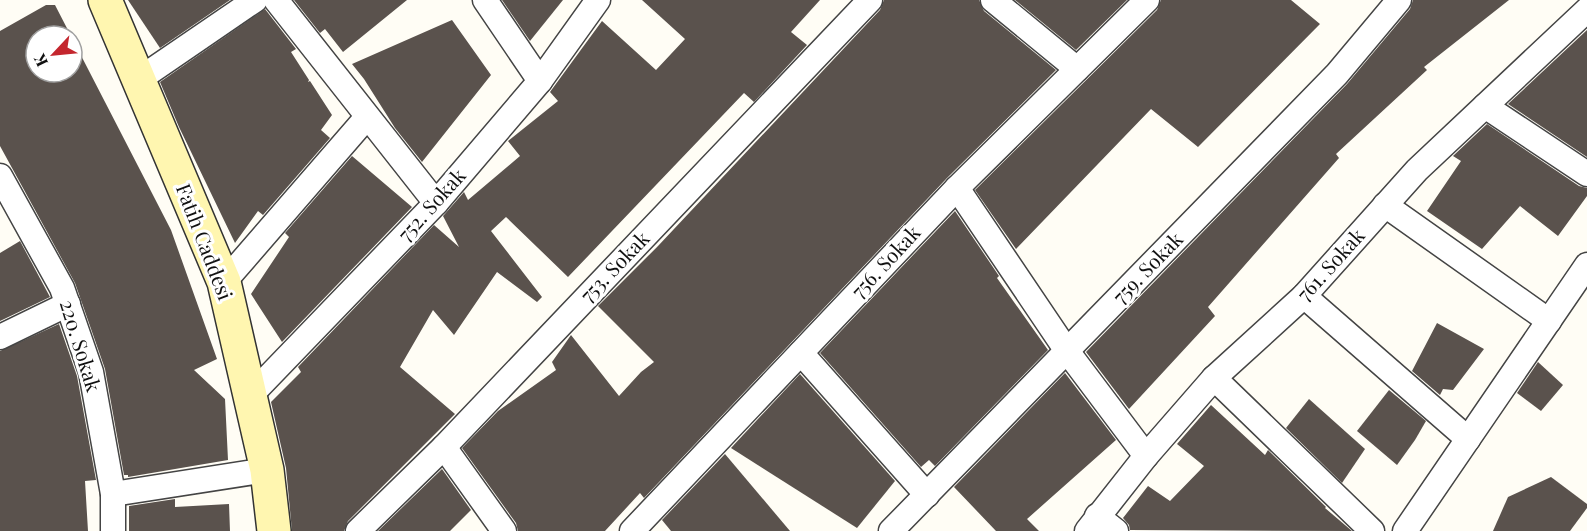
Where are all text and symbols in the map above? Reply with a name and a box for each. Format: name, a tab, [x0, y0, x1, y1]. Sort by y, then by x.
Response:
north arrow	[24, 24, 84, 84]
text: K	[28, 51, 52, 71]
street label: 752. Sokak	[391, 162, 471, 246]
street label: Fatih Caddesi	[171, 179, 240, 304]
street label: 756. Sokak	[844, 219, 926, 303]
street label: 761. Sokak	[1290, 222, 1370, 306]
street label: 753. Sokak	[573, 225, 654, 307]
street label: 759. Sokak	[1106, 225, 1188, 309]
street label: 220. Sokak	[55, 296, 108, 395]

